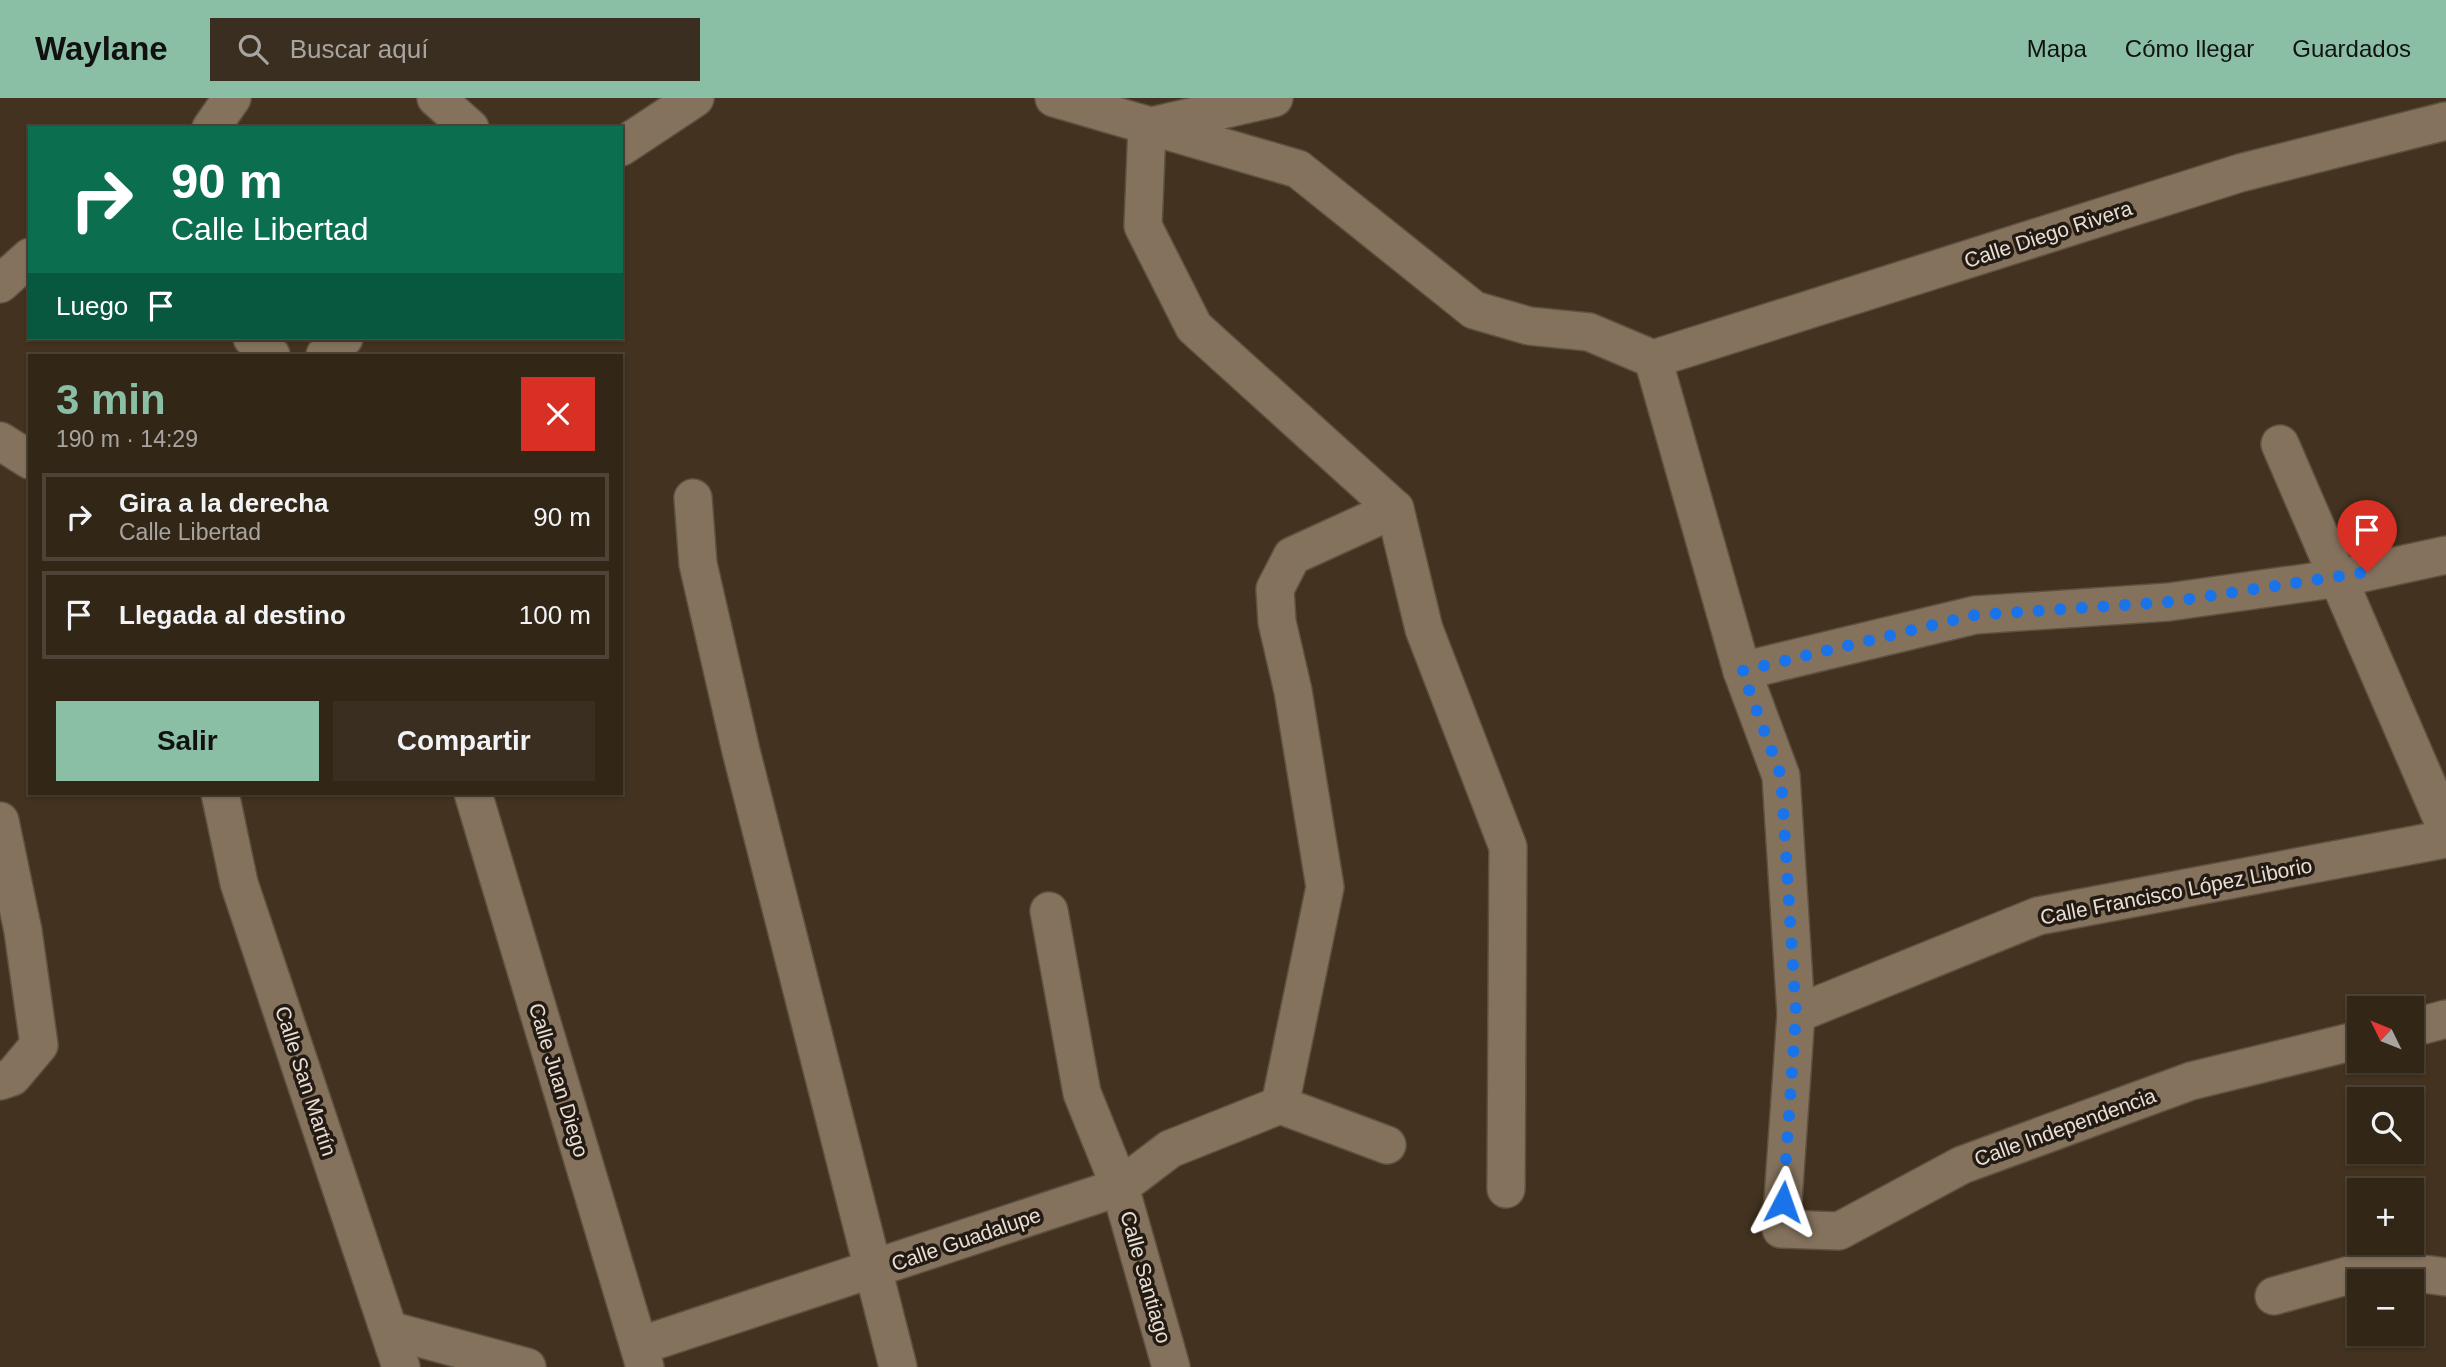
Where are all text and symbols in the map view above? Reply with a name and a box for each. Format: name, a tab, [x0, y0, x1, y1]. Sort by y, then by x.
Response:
search box	[210, 18, 700, 81]
text: Waylane	[35, 30, 168, 67]
icon: search	[234, 30, 272, 68]
text: Buscar aquí	[290, 34, 428, 64]
text: Mapa	[2027, 35, 2087, 62]
text: Cómo llegar	[2125, 35, 2254, 62]
text: Guardados	[2292, 35, 2411, 62]
icon: right	[56, 154, 147, 245]
text: 90 m	[171, 154, 283, 208]
street label: Calle Diego Rivera	[1961, 196, 2135, 272]
text: Calle Libertad	[171, 211, 368, 247]
icon: arrive	[142, 287, 180, 325]
text: Luego	[56, 291, 128, 321]
text: 3 min	[56, 376, 166, 423]
button: close	[521, 377, 595, 451]
text: 190 m · 14:29	[56, 426, 198, 452]
text: Gira a la derecha	[119, 488, 329, 518]
icon: right	[60, 498, 98, 536]
pin	[2337, 500, 2397, 572]
text: 90 m	[533, 502, 591, 532]
icon: arrive	[2348, 511, 2386, 549]
text: Calle Libertad	[119, 519, 261, 545]
icon: arrive	[60, 596, 98, 634]
text: Llegada al destino	[119, 600, 346, 630]
text: 100 m	[519, 600, 591, 630]
button: Salir	[56, 701, 319, 781]
button: Compartir	[333, 701, 595, 781]
street label: Calle Francisco López Liborio	[2038, 853, 2314, 929]
north arrow	[2347, 996, 2424, 1073]
map controls	[2347, 996, 2424, 1346]
street label: Calle Juan Diego	[525, 1000, 593, 1160]
street label: Calle San Martín	[271, 1003, 341, 1159]
street label: Calle Independencia	[1971, 1083, 2159, 1171]
button: search	[2347, 1087, 2424, 1164]
position arrow	[1746, 1165, 1820, 1239]
button: +	[2347, 1178, 2424, 1255]
street label: Calle Guadalupe	[888, 1203, 1044, 1275]
street label: Calle Santiago	[1116, 1208, 1176, 1346]
button: −	[2347, 1269, 2424, 1346]

